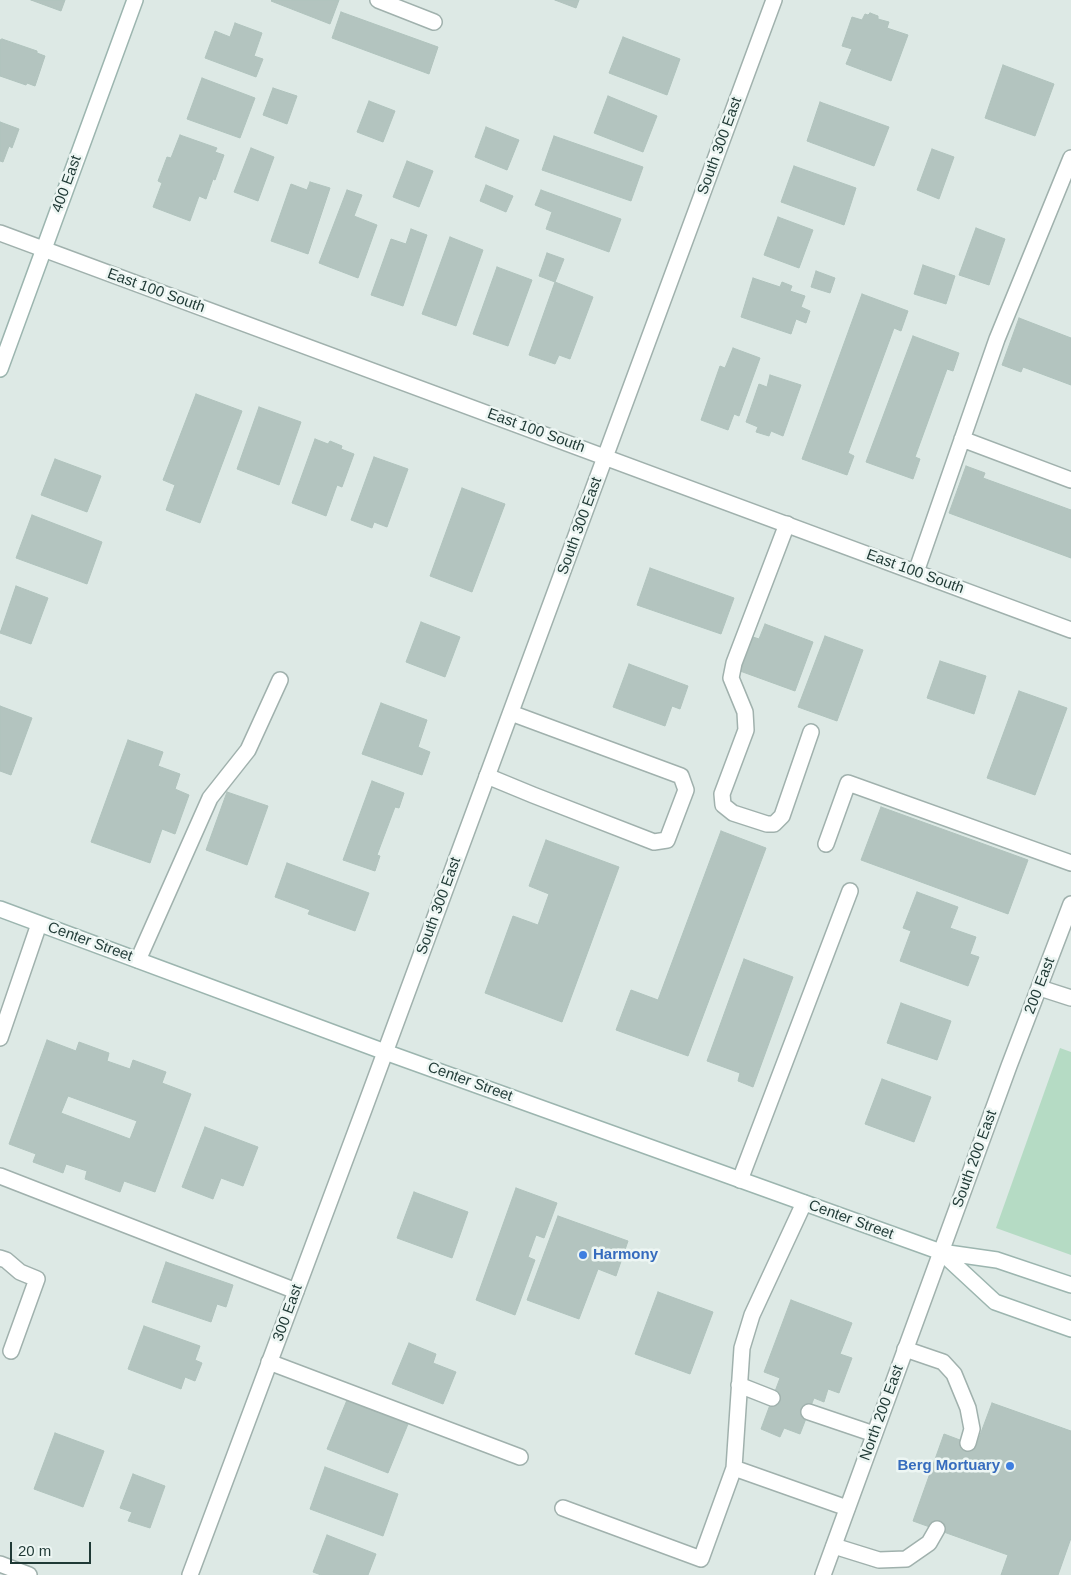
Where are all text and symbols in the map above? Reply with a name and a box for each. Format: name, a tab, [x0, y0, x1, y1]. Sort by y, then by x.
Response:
street label: South 300 East	[694, 95, 746, 197]
street label: 400 East	[48, 153, 86, 215]
street label: East 100 South	[105, 265, 207, 317]
street label: East 100 South	[485, 405, 587, 457]
street label: South 300 East	[554, 475, 606, 577]
street label: East 100 South	[864, 546, 966, 598]
street label: South 300 East	[413, 855, 465, 957]
street label: Center Street	[45, 918, 135, 966]
street label: 200 East	[1021, 955, 1059, 1017]
street label: Center Street	[425, 1058, 515, 1106]
street label: South 200 East	[949, 1108, 1001, 1210]
street label: Center Street	[806, 1196, 896, 1244]
place label: Harmony	[593, 1246, 658, 1264]
marker: Harmony	[577, 1249, 589, 1261]
street label: 300 East	[269, 1282, 307, 1344]
street label: North 200 East	[856, 1363, 908, 1463]
place label: Berg Mortuary	[897, 1457, 1000, 1475]
marker: Berg Mortuary	[1004, 1460, 1016, 1472]
scale bar	[12, 1532, 94, 1564]
text: 20 m	[18, 1542, 51, 1559]

